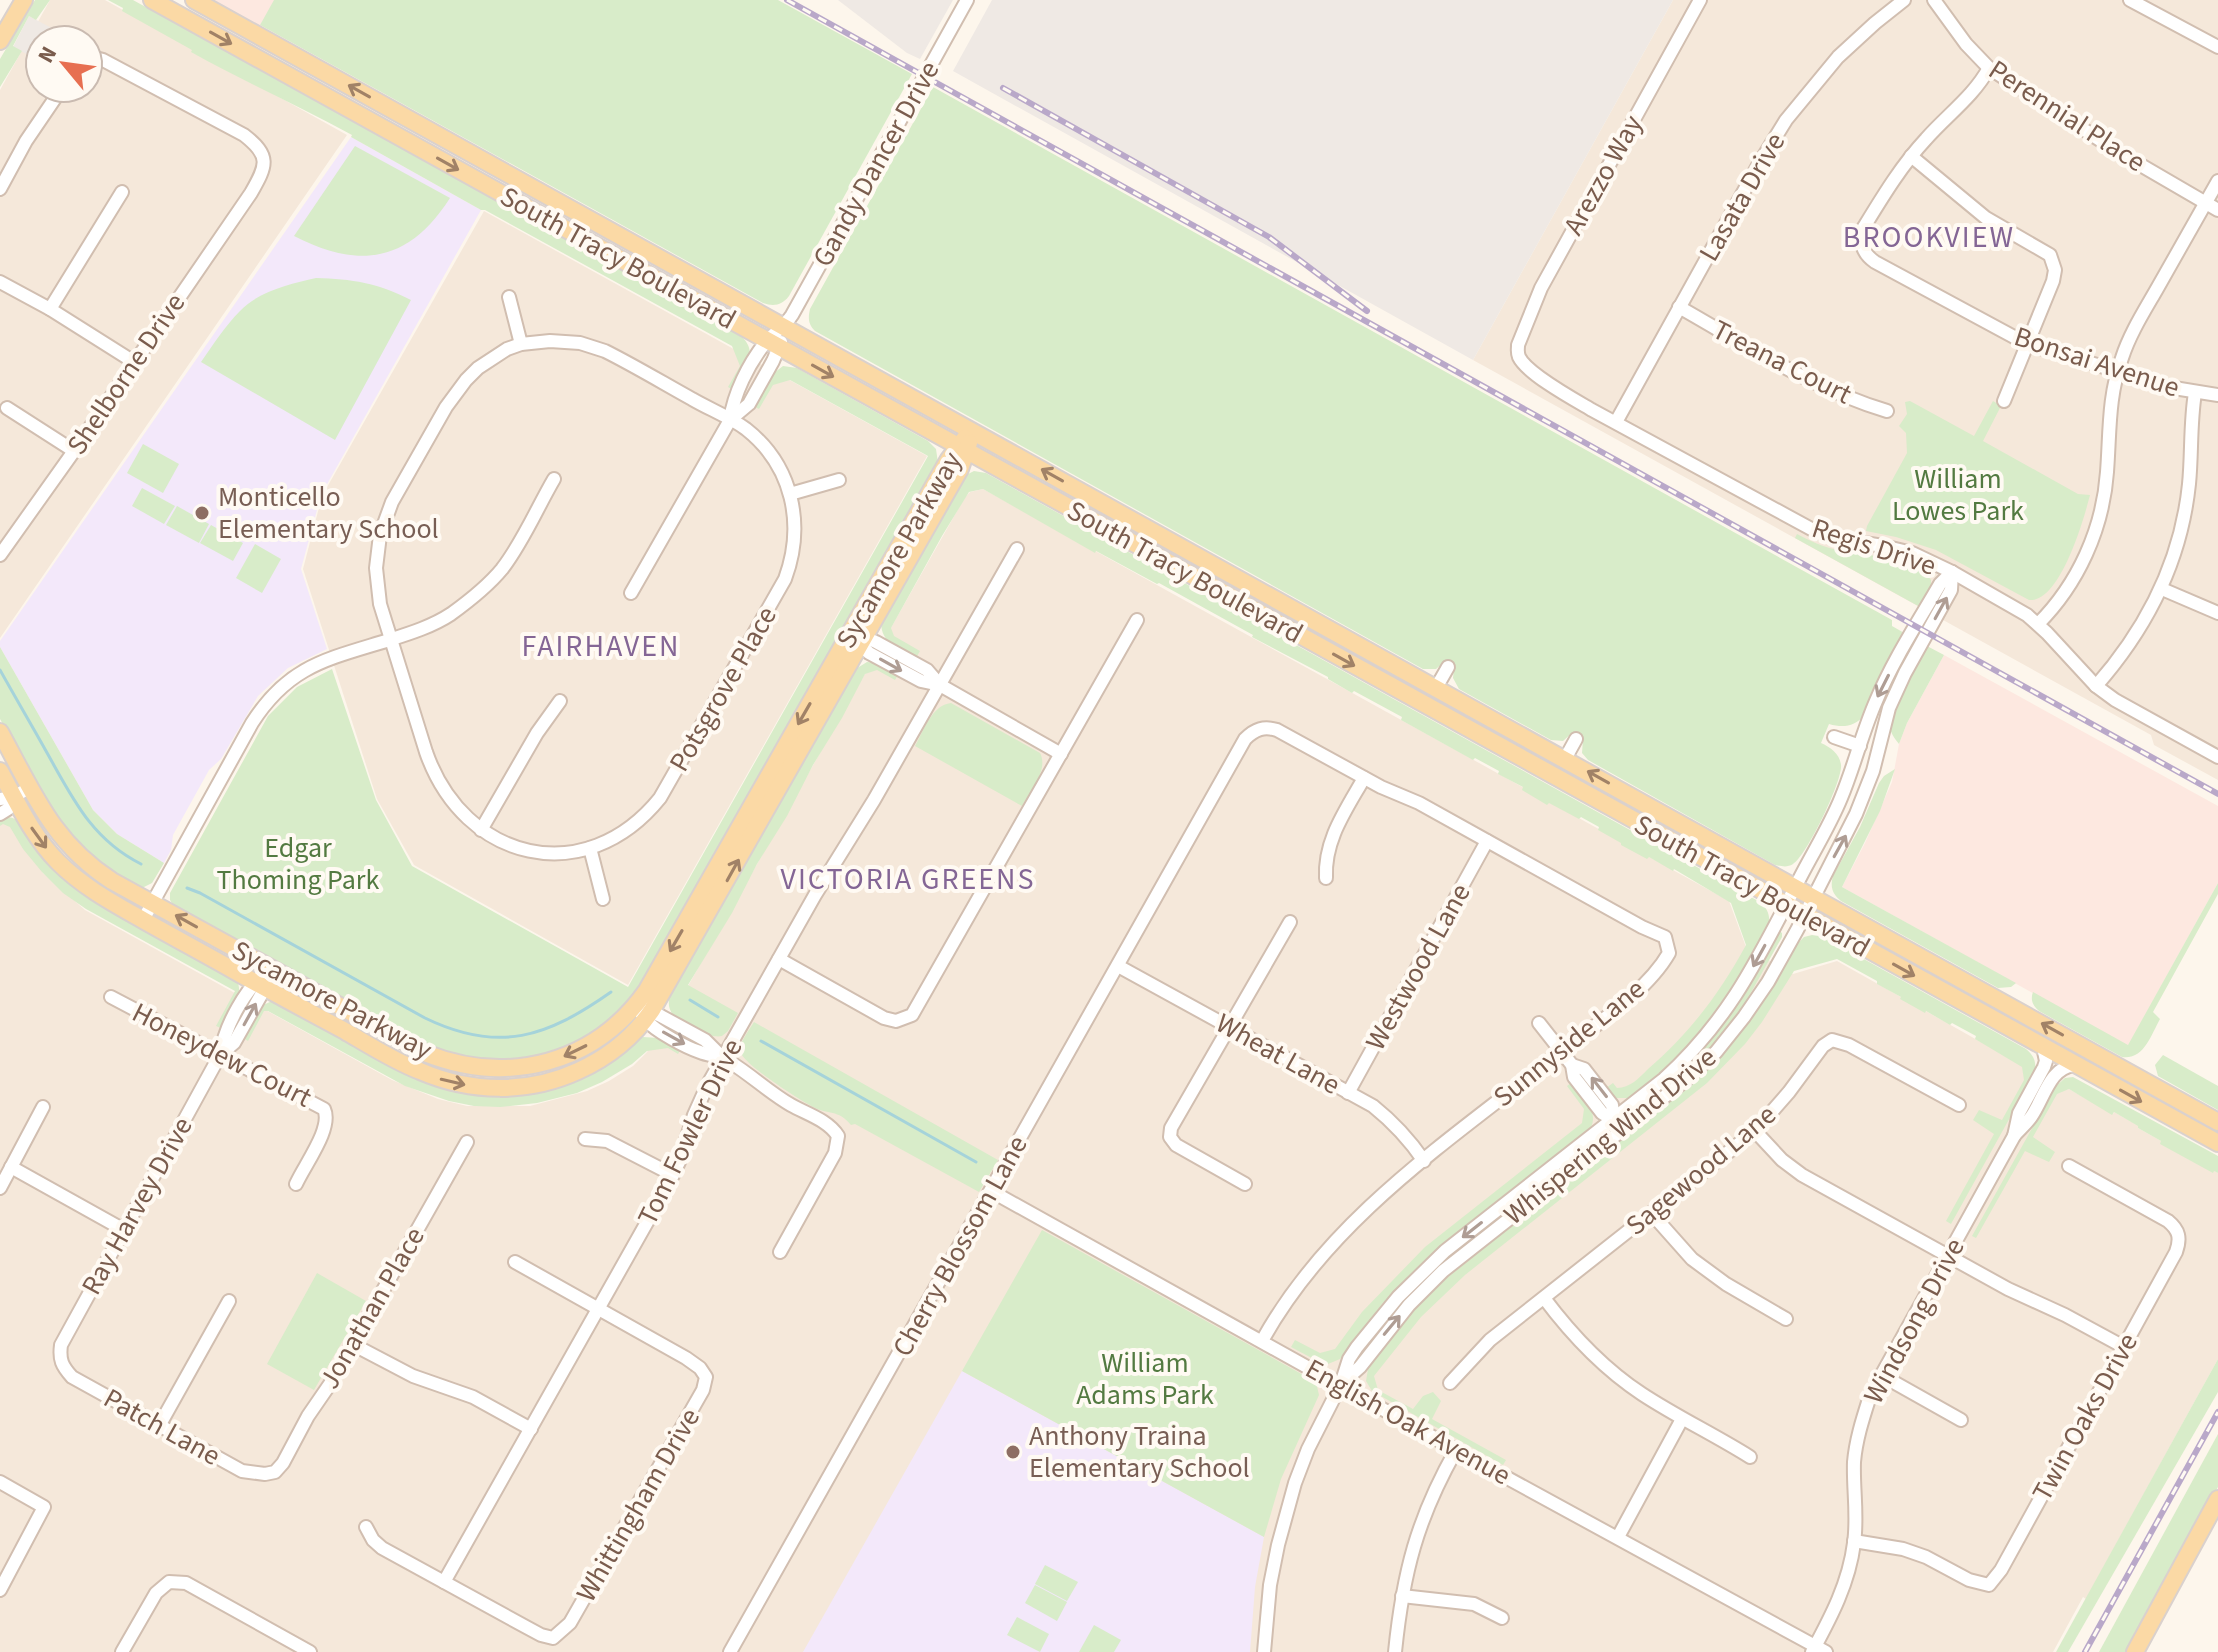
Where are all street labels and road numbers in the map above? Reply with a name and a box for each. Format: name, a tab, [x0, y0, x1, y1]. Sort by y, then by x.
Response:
street label: Perennial Place	[1981, 50, 2153, 182]
street label: Gandy Dancer Drive	[803, 54, 949, 274]
street label: Arezzo Way	[1554, 108, 1652, 242]
street label: Lasata Drive	[1689, 125, 1795, 269]
street label: South Tracy Boulevard	[493, 177, 743, 339]
street label: Shelborne Drive	[57, 285, 195, 463]
street label: Treana Court	[1705, 310, 1859, 414]
street label: Bonsai Avenue	[2009, 316, 2185, 408]
street label: Sycamore Parkway	[826, 444, 972, 656]
street label: South Tracy Boulevard	[1060, 491, 1310, 653]
street label: Regis Drive	[1807, 508, 1941, 586]
street label: Potsgrove Place	[659, 599, 787, 779]
street label: South Tracy Boulevard	[1627, 805, 1877, 967]
street label: Westwood Lane	[1356, 876, 1480, 1058]
street label: Sycamore Parkway	[225, 930, 439, 1070]
street label: Sunnyside Lane	[1485, 969, 1653, 1117]
street label: Honeydew Court	[125, 993, 319, 1118]
street label: Wheat Lane	[1209, 1003, 1347, 1105]
street label: Tom Fowler Drive	[628, 1032, 752, 1232]
street label: Whispering Wind Drive	[1495, 1038, 1725, 1234]
street label: Sagewood Lane	[1617, 1095, 1785, 1245]
street label: Ray Harvey Drive	[72, 1110, 202, 1302]
street label: Cherry Blossom Lane	[883, 1128, 1037, 1364]
street label: Jonathan Place	[310, 1220, 434, 1396]
street label: Windsong Drive	[1854, 1231, 1974, 1411]
street label: Twin Oaks Drive	[2022, 1326, 2148, 1508]
street label: English Oak Avenue	[1298, 1349, 1518, 1495]
street label: Patch Lane	[96, 1378, 228, 1476]
street label: Whittingham Drive	[566, 1401, 710, 1609]

